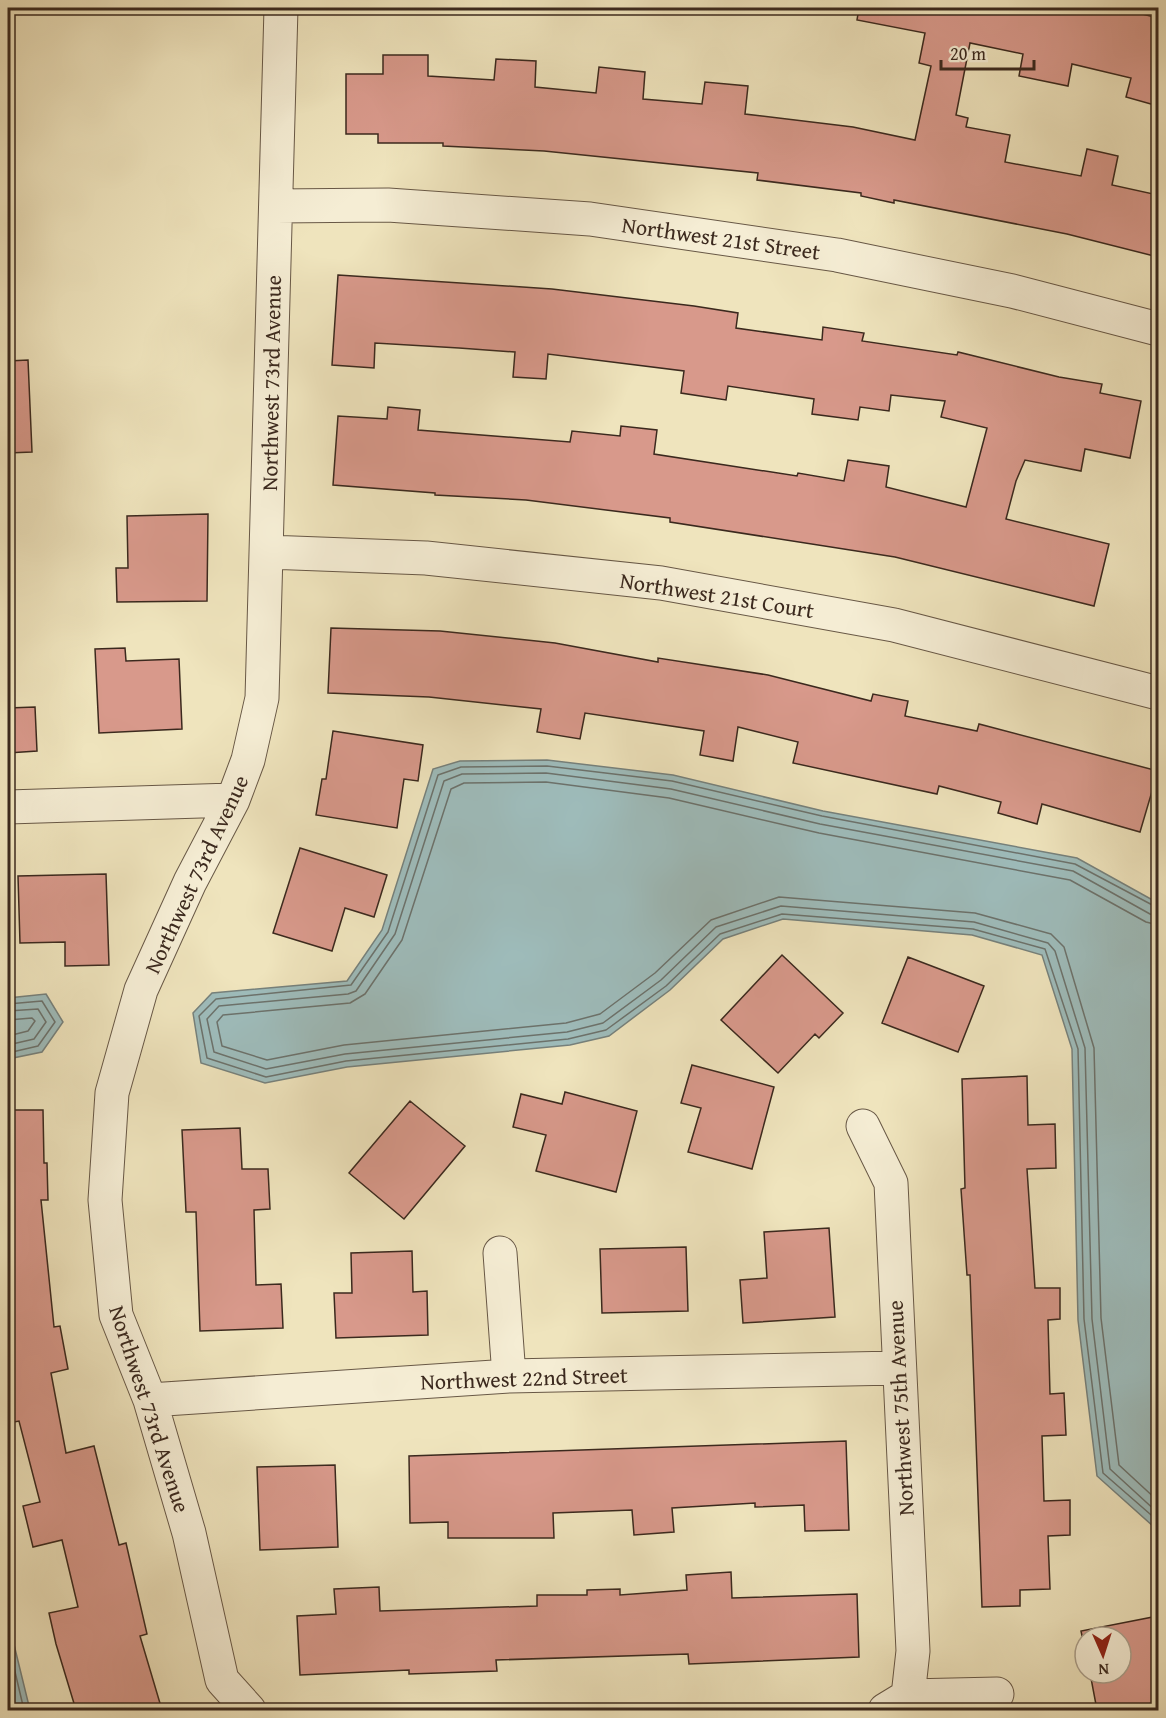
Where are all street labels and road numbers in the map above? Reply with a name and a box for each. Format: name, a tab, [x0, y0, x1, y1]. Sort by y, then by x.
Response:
street label: Northwest 21st Street	[620, 208, 822, 268]
street label: Northwest 73rd Avenue	[253, 275, 289, 491]
street label: Northwest 21st Court	[618, 564, 817, 626]
street label: Northwest 73rd Avenue	[136, 769, 256, 979]
street label: Northwest 75th Avenue	[878, 1300, 922, 1516]
street label: Northwest 73rd Avenue	[101, 1301, 199, 1517]
street label: Northwest 22nd Street	[420, 1358, 628, 1398]

